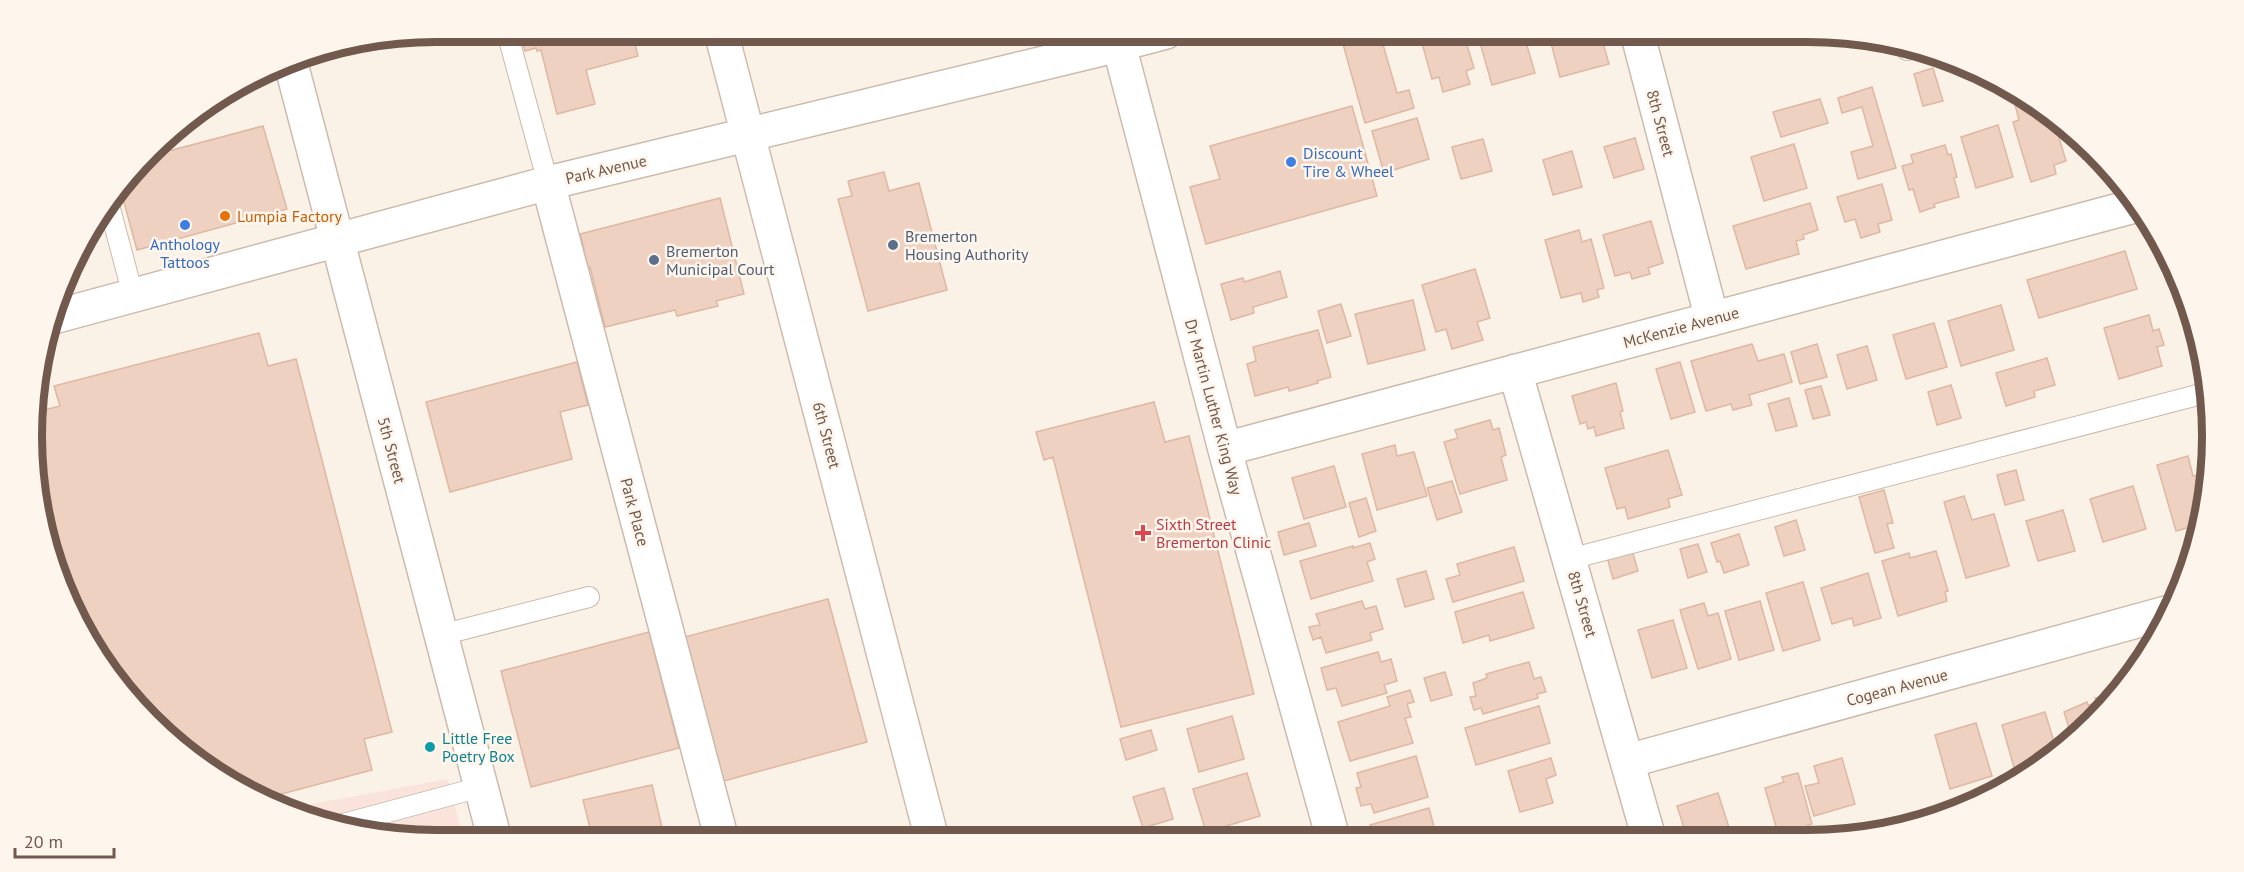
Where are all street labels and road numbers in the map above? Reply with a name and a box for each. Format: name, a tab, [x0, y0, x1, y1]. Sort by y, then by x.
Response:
street label: 8th Street	[1643, 88, 1680, 159]
street label: Park Avenue	[563, 150, 649, 188]
street label: McKenzie Avenue	[1621, 302, 1741, 352]
street label: Dr Martin Luther King Way	[1181, 317, 1247, 498]
street label: 6th Street	[809, 400, 846, 471]
street label: 5th Street	[374, 415, 411, 486]
street label: Park Place	[616, 476, 654, 548]
street label: 8th Street	[1564, 569, 1602, 640]
street label: Cogean Avenue	[1844, 664, 1950, 710]

